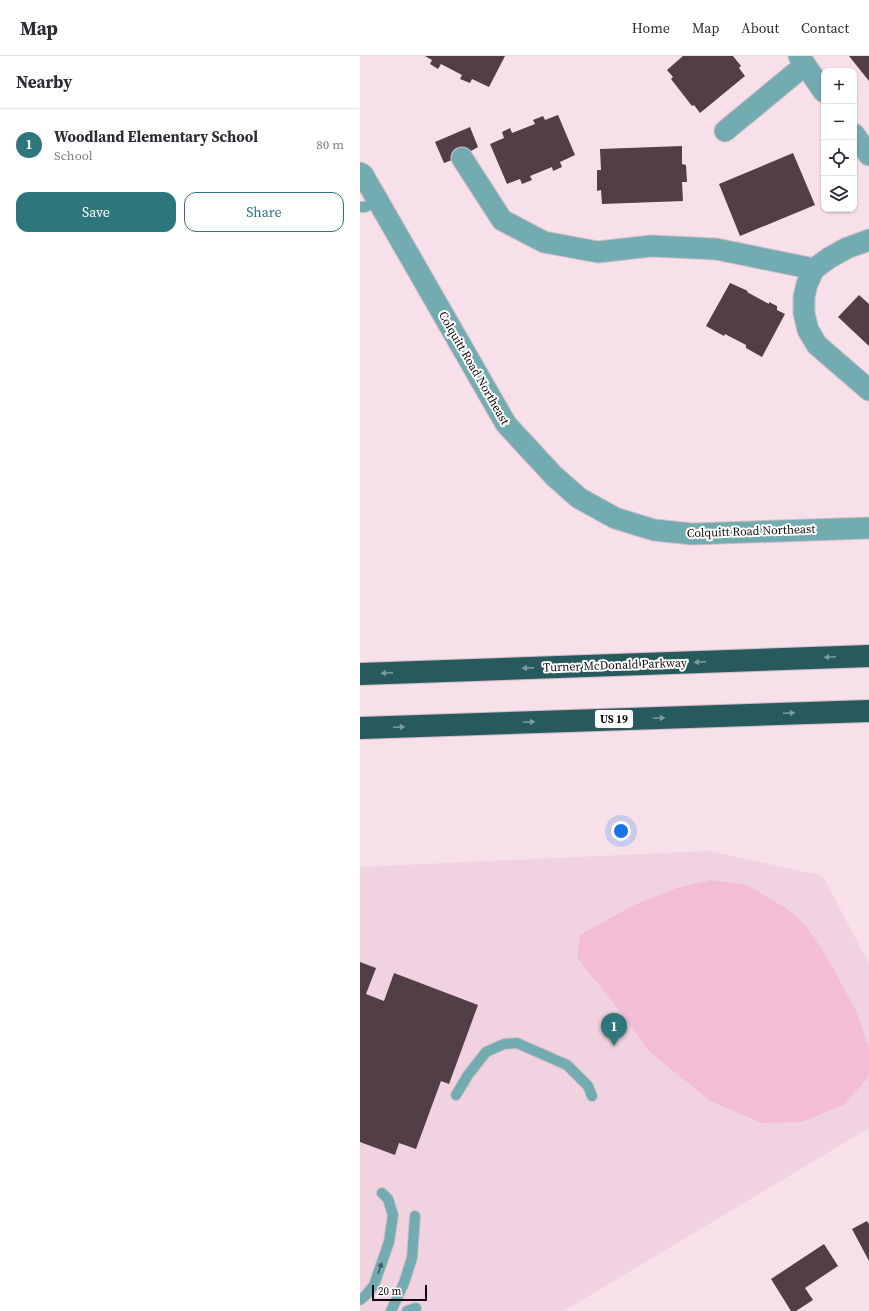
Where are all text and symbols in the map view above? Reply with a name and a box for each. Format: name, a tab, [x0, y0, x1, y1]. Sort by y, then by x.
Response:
text: Map	[20, 15, 58, 41]
text: Home	[632, 18, 670, 38]
text: Map	[692, 18, 719, 38]
text: About	[741, 18, 779, 38]
text: Contact	[801, 18, 849, 38]
map controls	[821, 68, 857, 212]
button: +	[821, 68, 857, 104]
text: Nearby	[16, 70, 72, 94]
button: −	[821, 104, 857, 140]
text: Woodland Elementary School	[54, 126, 258, 147]
text: 1	[25, 136, 33, 153]
text: 80 m	[316, 136, 344, 153]
button: locate	[821, 140, 857, 176]
text: School	[54, 147, 93, 164]
button: layers	[821, 176, 857, 212]
button: Save	[16, 192, 176, 232]
button: Share	[184, 192, 344, 232]
street label: Colquitt Road Northeast	[435, 308, 513, 428]
street label: Colquitt Road Northeast	[687, 521, 816, 541]
street label: Turner McDonald Parkway	[543, 654, 688, 676]
one-way arrow	[824, 654, 836, 661]
one-way arrow	[693, 659, 706, 665]
one-way arrow	[522, 665, 534, 672]
one-way arrow	[381, 670, 393, 677]
road number: US 19	[595, 710, 633, 728]
one-way arrow	[783, 710, 795, 717]
one-way arrow	[653, 715, 666, 721]
one-way arrow	[523, 719, 535, 726]
one-way arrow	[393, 724, 406, 730]
your location	[611, 821, 631, 841]
pin: 1	[601, 1013, 627, 1046]
one-way arrow	[377, 1261, 383, 1273]
scale bar	[372, 1283, 427, 1302]
text: 20 m	[378, 1284, 401, 1299]

